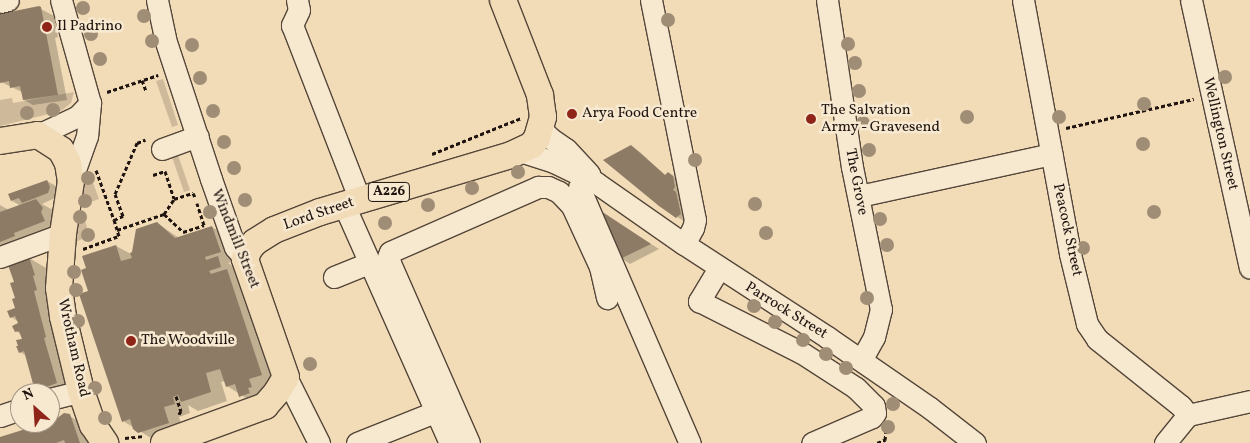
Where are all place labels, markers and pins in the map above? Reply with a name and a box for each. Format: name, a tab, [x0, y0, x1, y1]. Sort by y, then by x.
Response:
place label: Il Padrino	[57, 18, 122, 36]
marker: Il Padrino	[41, 21, 53, 33]
place label: The Salvation Army - Gravesend	[821, 101, 941, 136]
place label: Arya Food Centre	[582, 105, 697, 123]
marker: Arya Food Centre	[566, 108, 578, 120]
marker: The Salvation Army - Gravesend	[805, 113, 817, 125]
place label: The Woodville	[141, 332, 235, 350]
marker: The Woodville	[125, 335, 137, 347]

